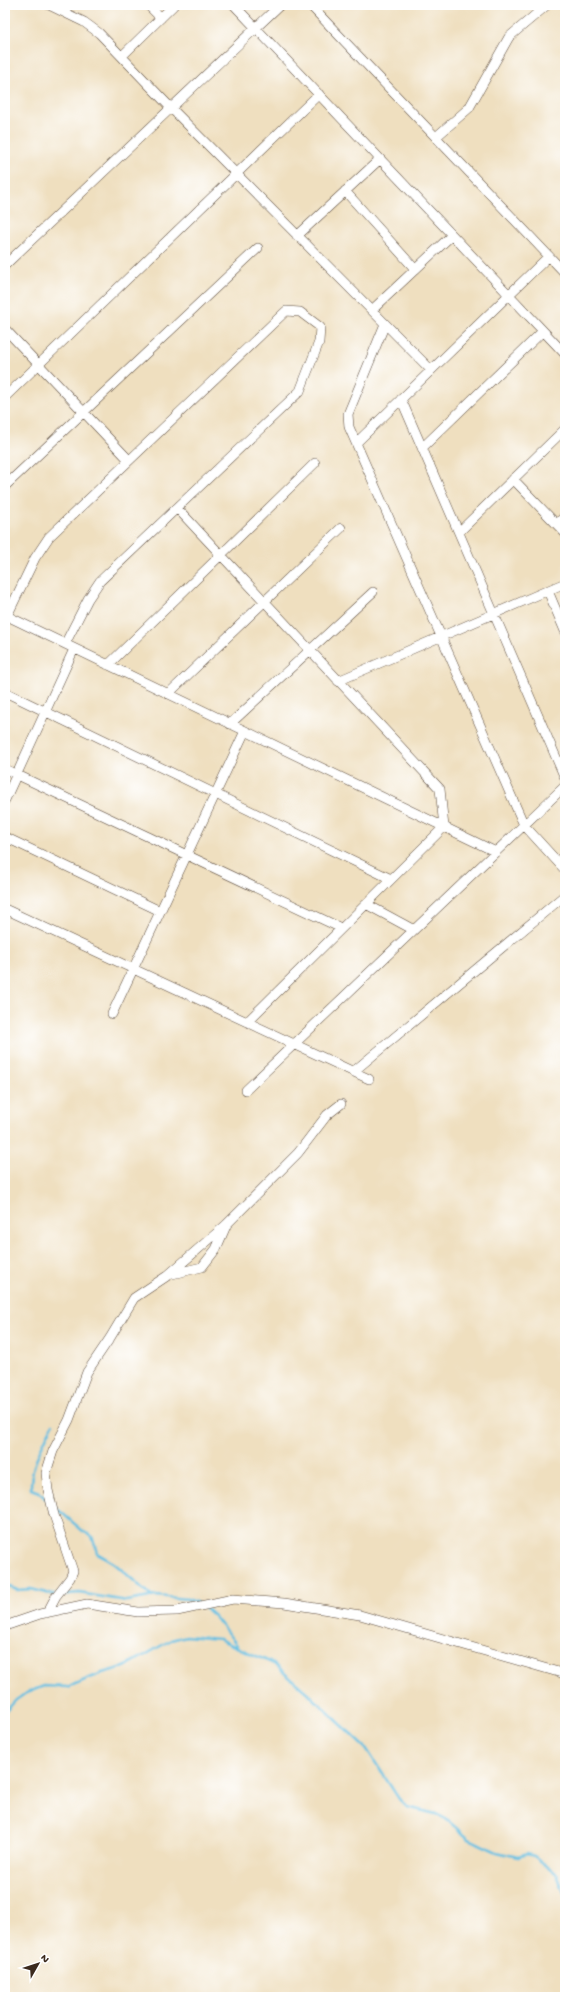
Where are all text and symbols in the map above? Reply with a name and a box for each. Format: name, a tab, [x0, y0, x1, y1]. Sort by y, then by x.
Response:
north arrow	[18, 1944, 58, 1984]
text: N	[37, 1952, 51, 1966]

